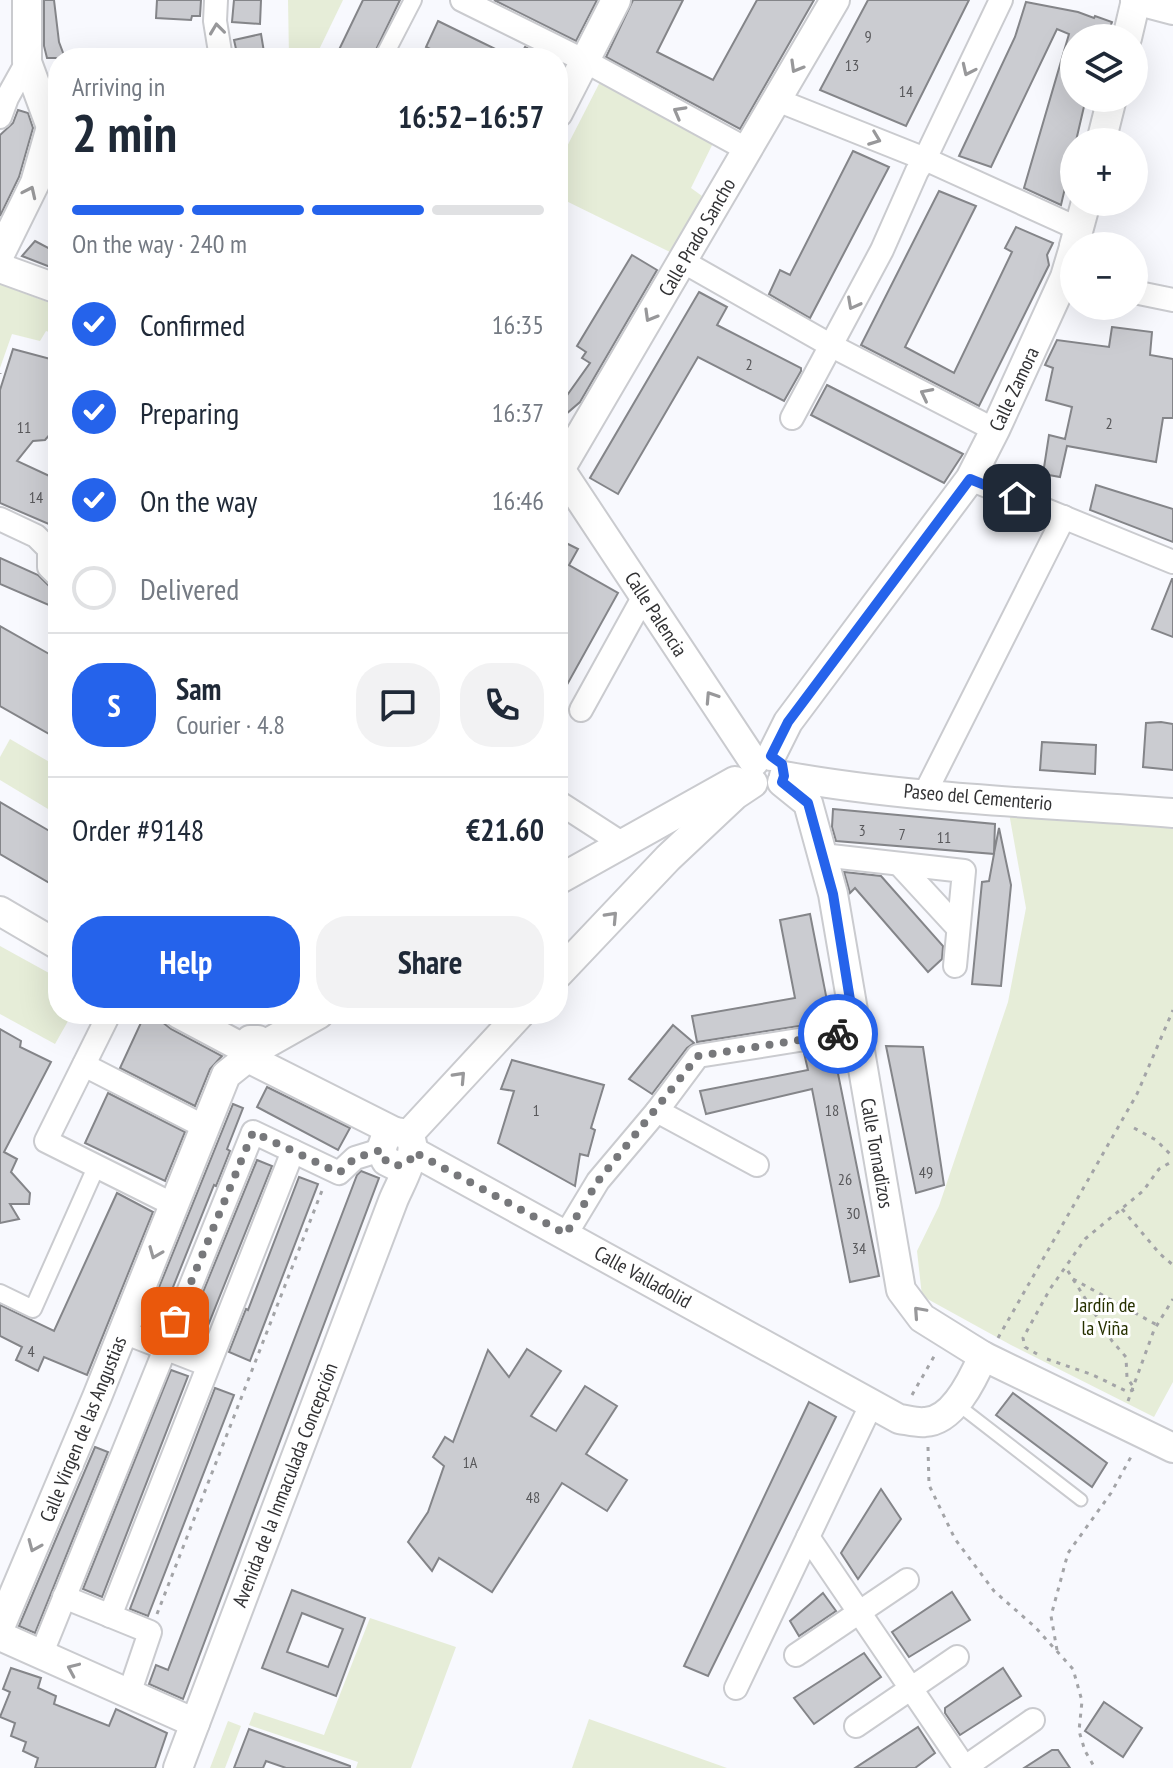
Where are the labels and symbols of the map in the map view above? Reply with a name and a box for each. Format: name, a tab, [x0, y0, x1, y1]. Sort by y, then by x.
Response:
one-way arrow	[209, 22, 226, 36]
house number: 9	[864, 26, 872, 46]
house number: 13	[845, 55, 859, 75]
one-way arrow	[790, 58, 806, 73]
one-way arrow	[962, 62, 977, 77]
house number: 14	[899, 81, 913, 101]
one-way arrow	[673, 106, 688, 122]
one-way arrow	[867, 129, 881, 146]
street label: Calle Prado Sancho	[653, 173, 741, 301]
one-way arrow	[20, 186, 36, 201]
one-way arrow	[847, 295, 863, 309]
one-way arrow	[644, 307, 660, 322]
street label: Calle Zamora	[983, 343, 1045, 435]
house number: 2	[745, 354, 753, 374]
one-way arrow	[920, 388, 935, 404]
house number: 2	[1105, 413, 1113, 433]
house number: 11	[17, 417, 31, 437]
pin	[983, 464, 1051, 532]
house number: 14	[29, 487, 43, 507]
street label: Calle Palencia	[619, 567, 693, 661]
one-way arrow	[706, 691, 721, 705]
street label: Paseo del Cementerio	[903, 778, 1053, 816]
house number: 3	[858, 820, 866, 840]
house number: 7	[898, 824, 906, 844]
house number: 11	[937, 827, 951, 847]
one-way arrow	[602, 912, 617, 926]
courier	[798, 994, 878, 1074]
one-way arrow	[450, 1072, 464, 1087]
street label: Calle Tornadizos	[855, 1096, 900, 1210]
house number: 1	[532, 1100, 540, 1120]
house number: 18	[825, 1100, 839, 1120]
house number: 49	[919, 1162, 933, 1182]
house number: 26	[838, 1169, 852, 1189]
house number: 30	[846, 1203, 860, 1223]
house number: 34	[852, 1238, 866, 1258]
street label: Calle Valladolid	[590, 1240, 696, 1314]
one-way arrow	[148, 1245, 164, 1260]
pin	[141, 1287, 209, 1355]
park label: Jardín de la Viña	[1073, 1292, 1136, 1341]
one-way arrow	[914, 1307, 929, 1322]
street label: Calle Virgen de las Angustias	[34, 1332, 132, 1526]
house number: 4	[27, 1341, 35, 1361]
street label: Avenida de la Inmaculada Concepción	[226, 1359, 344, 1611]
house number: 1A	[463, 1452, 478, 1472]
house number: 48	[526, 1487, 540, 1507]
one-way arrow	[28, 1538, 44, 1552]
one-way arrow	[66, 1662, 81, 1678]

